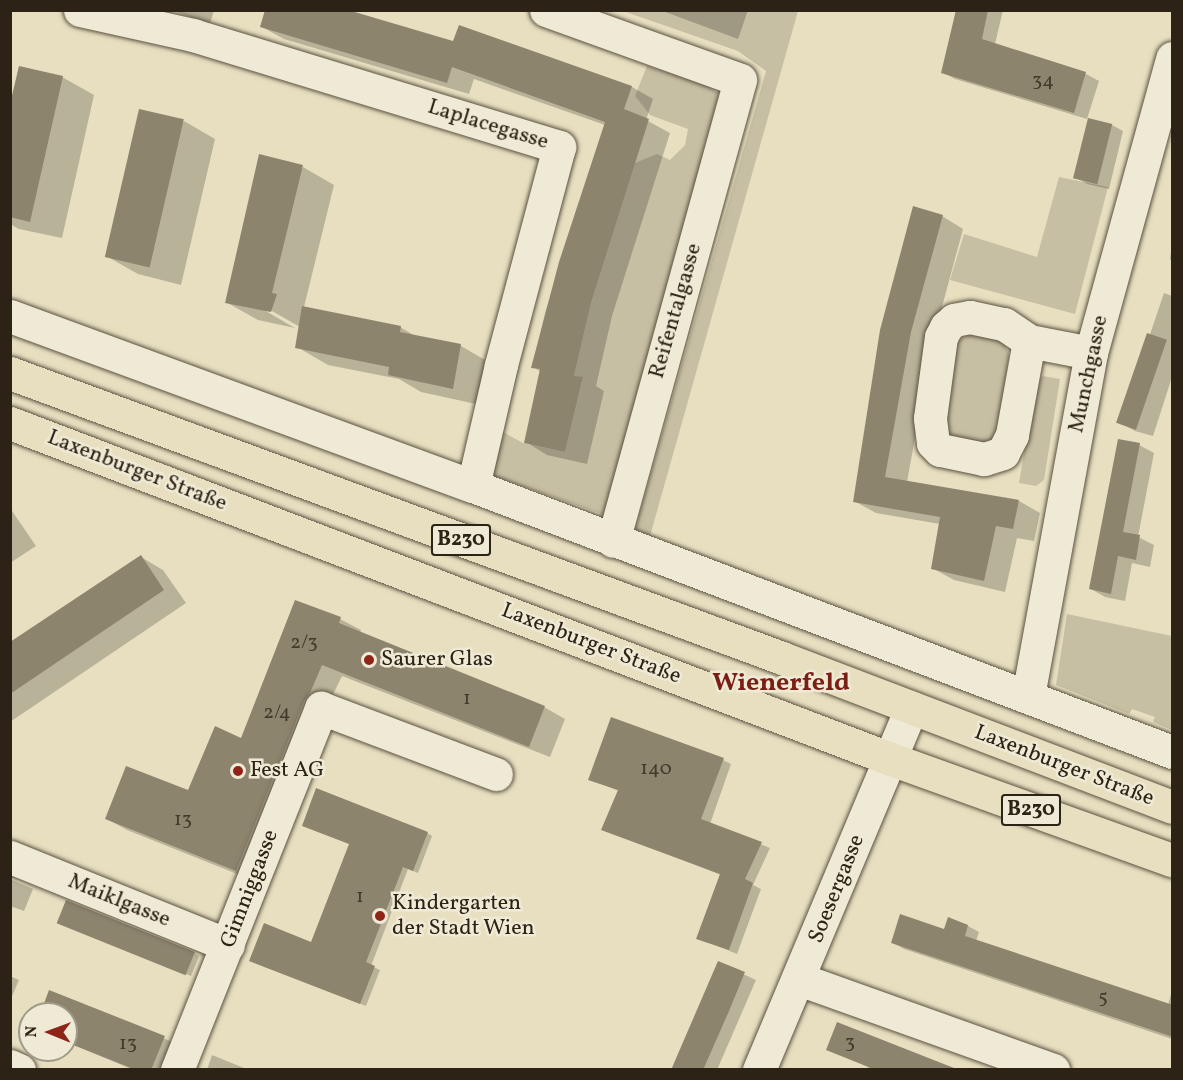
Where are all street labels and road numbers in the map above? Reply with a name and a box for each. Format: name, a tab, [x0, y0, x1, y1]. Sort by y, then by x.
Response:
street label: Laplacegasse	[424, 94, 552, 156]
street label: Reifentalgasse	[644, 240, 708, 382]
street label: Munchgasse	[1064, 313, 1114, 435]
street label: Laxenburger Straße	[43, 425, 231, 517]
road number: B230	[430, 522, 492, 558]
street label: Laxenburger Straße	[497, 598, 685, 690]
street label: Laxenburger Straße	[970, 720, 1158, 812]
road number: B230	[1000, 792, 1062, 828]
street label: Gimniggasse	[215, 826, 285, 952]
street label: Soesergasse	[803, 831, 871, 947]
street label: Maiklgasse	[64, 869, 174, 933]

